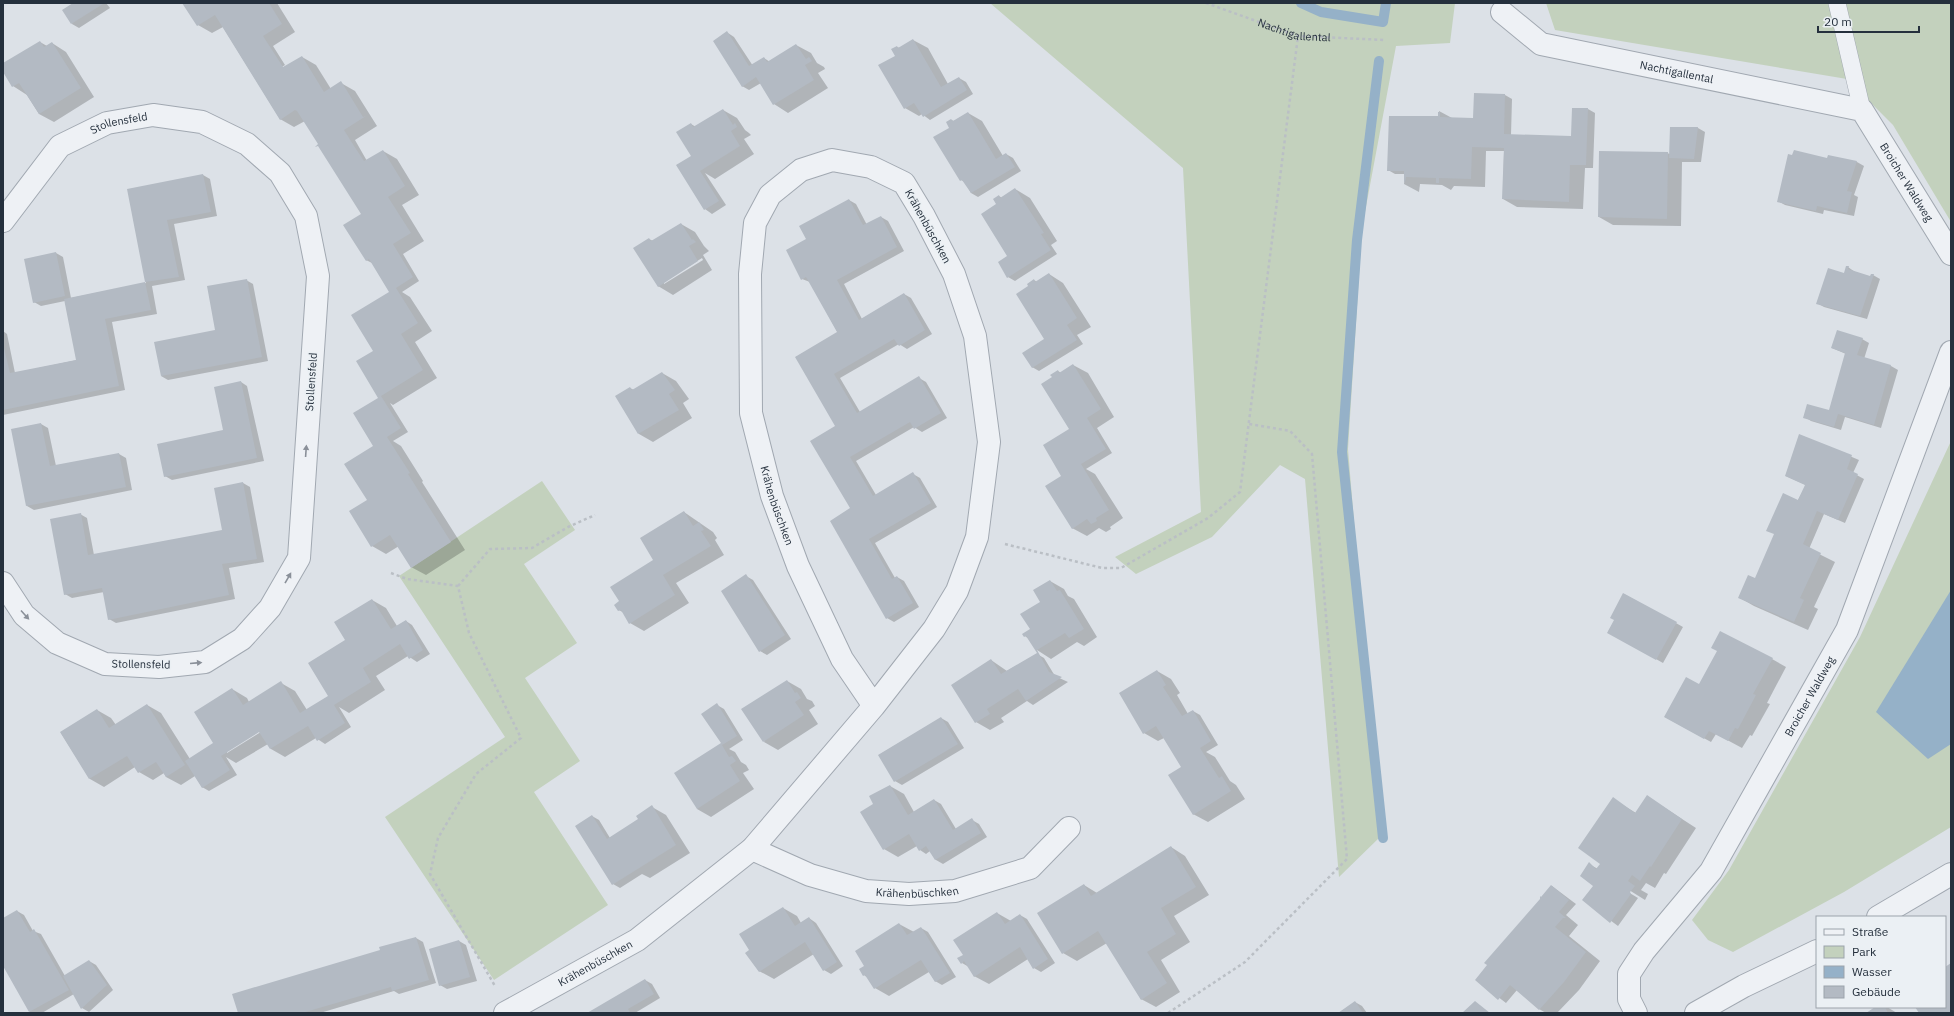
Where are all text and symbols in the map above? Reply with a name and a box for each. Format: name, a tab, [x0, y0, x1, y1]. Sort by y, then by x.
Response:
scale bar	[1818, 8, 1919, 34]
text: 20 m	[1824, 14, 1852, 29]
street label: Nachtigallental	[1256, 15, 1331, 44]
street label: Nachtigallental	[1639, 58, 1715, 86]
street label: Stollensfeld	[88, 109, 149, 137]
street label: Broicher Waldweg	[1877, 140, 1936, 224]
street label: Krähenbüschken	[902, 186, 954, 266]
street label: Stollensfeld	[302, 352, 320, 412]
one-way arrow	[303, 445, 310, 457]
street label: Krähenbüschken	[758, 464, 797, 547]
one-way arrow	[284, 572, 291, 584]
one-way arrow	[20, 610, 29, 620]
street label: Broicher Waldweg	[1781, 654, 1838, 739]
street label: Stollensfeld	[111, 656, 171, 672]
one-way arrow	[190, 660, 202, 666]
street label: Krähenbüschken	[875, 883, 960, 901]
legend	[1816, 916, 1946, 1008]
text: Straße	[1852, 924, 1889, 939]
street label: Krähenbüschken	[555, 937, 635, 989]
text: Park	[1852, 944, 1877, 959]
text: Wasser	[1852, 964, 1892, 979]
text: Gebäude	[1852, 984, 1901, 999]

